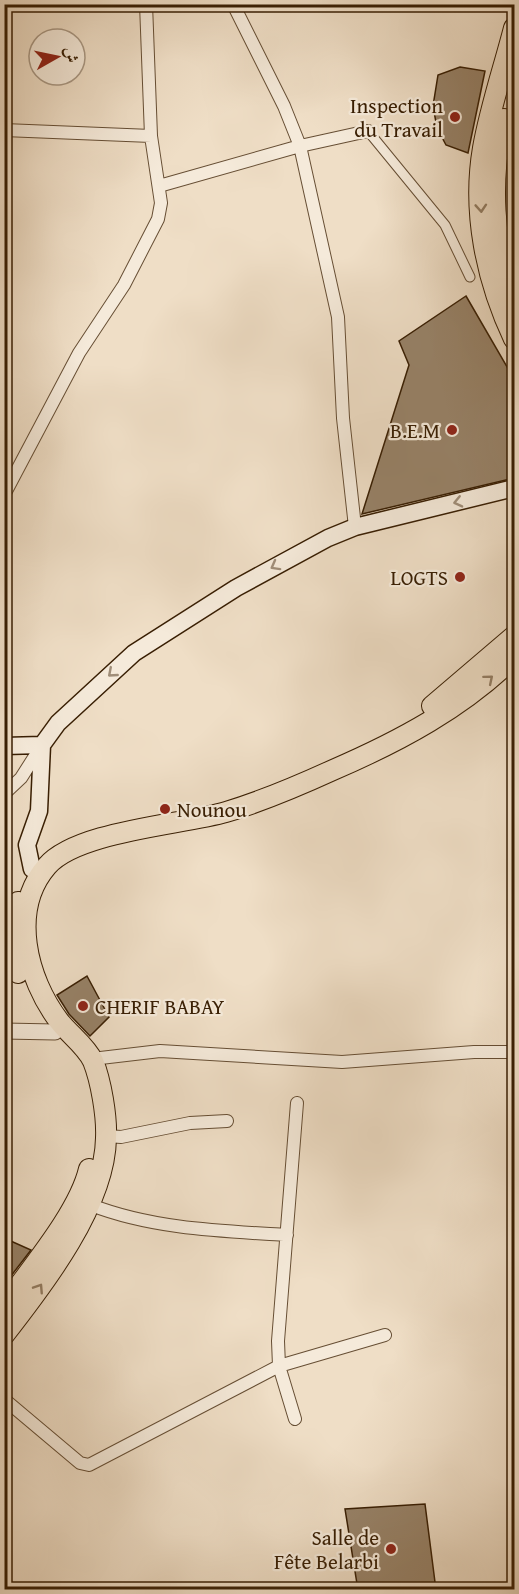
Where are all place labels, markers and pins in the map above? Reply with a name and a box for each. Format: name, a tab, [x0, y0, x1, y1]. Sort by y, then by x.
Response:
place label: Inspection du Travail	[350, 90, 443, 145]
marker: Inspection du Travail	[448, 110, 462, 124]
place label: B.E.M	[390, 415, 440, 446]
marker: B.E.M	[445, 423, 459, 437]
place label: LOGTS	[391, 562, 448, 593]
marker: LOGTS	[453, 570, 467, 584]
place label: Nounou	[177, 794, 247, 825]
marker: Nounou	[158, 802, 172, 816]
place label: CHERIF BABAY	[95, 991, 225, 1022]
marker: CHERIF BABAY	[76, 999, 90, 1013]
place label: Salle de Fête Belarbi	[274, 1522, 379, 1577]
marker: Salle de Fête Belarbi	[384, 1542, 398, 1556]

